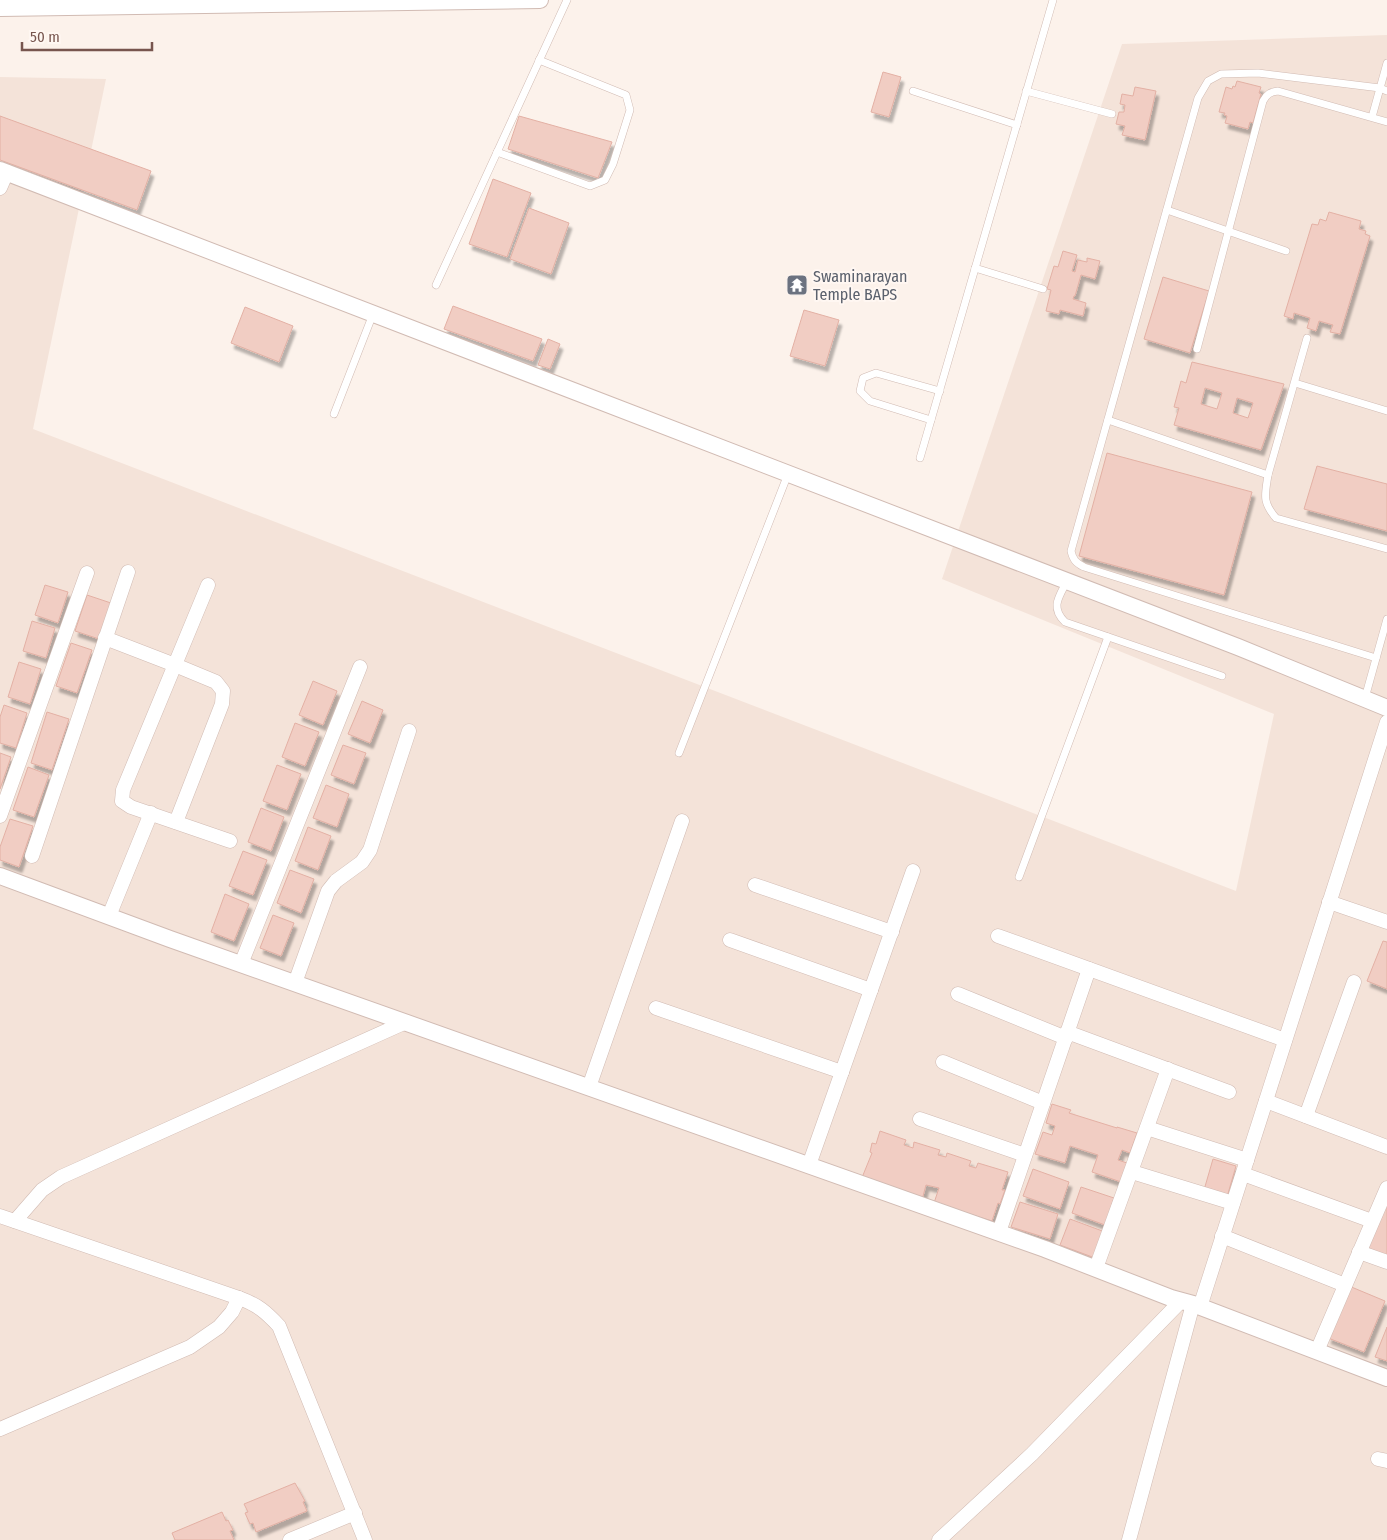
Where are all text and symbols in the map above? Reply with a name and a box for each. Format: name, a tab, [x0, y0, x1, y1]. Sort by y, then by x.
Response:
scale bar	[22, 20, 152, 52]
text: 50 m	[30, 28, 60, 46]
place label: Swaminarayan Temple BAPS	[813, 267, 908, 304]
temple icon: Swaminarayan Temple BAPS	[785, 273, 809, 297]

